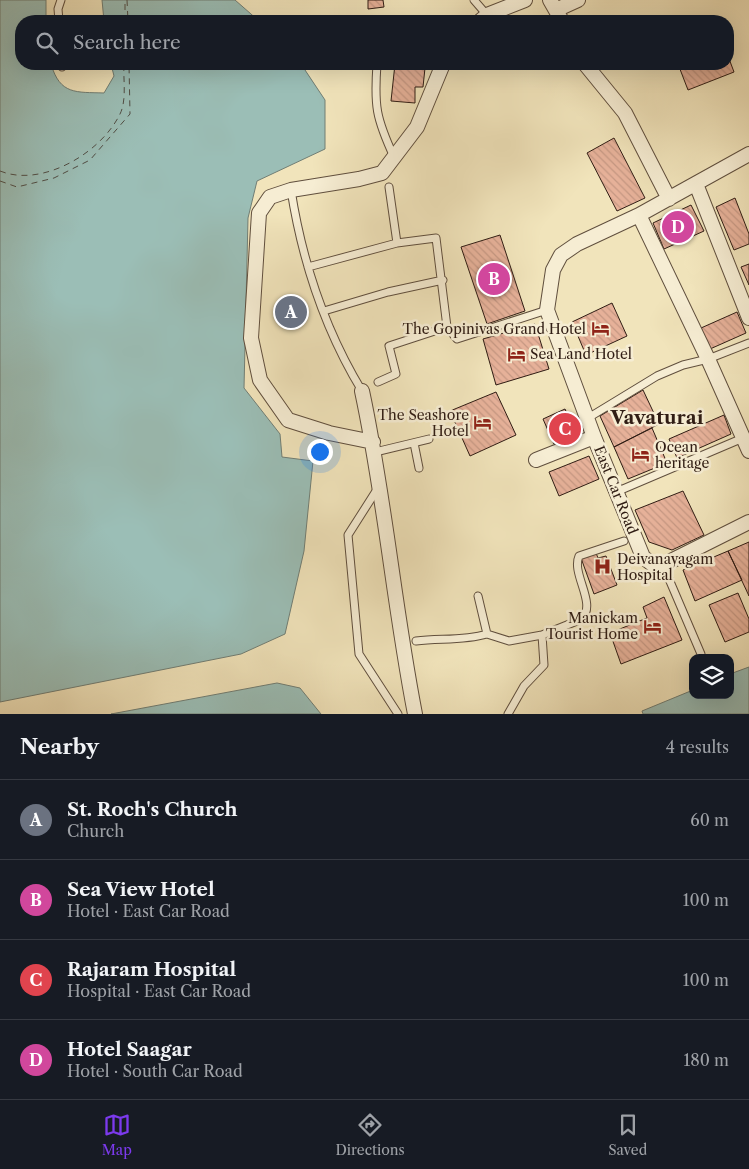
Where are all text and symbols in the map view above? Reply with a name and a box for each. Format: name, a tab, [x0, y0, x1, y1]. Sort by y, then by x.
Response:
search box	[15, 15, 734, 70]
icon: search	[33, 29, 61, 57]
text: Search here	[73, 31, 181, 54]
pin: D	[662, 208, 694, 246]
pin: B	[478, 260, 510, 298]
pin: A	[275, 293, 307, 331]
hotel icon: The Gopinivas Grand Hotel	[590, 319, 610, 339]
place label: The Gopinivas Grand Hotel	[402, 320, 586, 338]
hotel icon: Sea Land Hotel	[506, 344, 526, 364]
place label: Sea Land Hotel	[530, 345, 632, 363]
place label: The Seashore Hotel	[378, 406, 469, 440]
district label: Vavaturai	[610, 406, 704, 429]
pin: C	[549, 410, 581, 448]
hotel icon: The Seashore Hotel	[473, 413, 493, 433]
place label: Ocean heritage	[655, 438, 709, 472]
your location	[307, 439, 333, 465]
street label: East Car Road	[590, 443, 642, 537]
hotel icon: Ocean heritage	[631, 445, 651, 465]
place label: Deivanayagam Hospital	[617, 550, 713, 584]
hospital icon: Deivanayagam Hospital	[593, 557, 613, 577]
place label: Manickam Tourist Home	[546, 609, 638, 643]
hotel icon: Manickam Tourist Home	[642, 616, 662, 636]
map controls	[689, 654, 734, 699]
button: layers	[689, 654, 734, 699]
text: Nearby	[20, 734, 99, 759]
text: 4 results	[666, 737, 729, 757]
text: St. Roch's Church	[67, 798, 238, 821]
text: A	[30, 810, 42, 830]
text: 60 m	[690, 810, 729, 830]
text: Church	[67, 821, 124, 841]
text: Sea View Hotel	[67, 878, 215, 901]
text: B	[30, 890, 42, 910]
text: 100 m	[683, 890, 729, 910]
text: Hotel · East Car Road	[67, 901, 230, 921]
text: Rajaram Hospital	[67, 958, 236, 981]
text: C	[30, 970, 42, 990]
text: 100 m	[683, 970, 729, 990]
text: Hospital · East Car Road	[67, 981, 251, 1001]
text: Hotel Saagar	[67, 1038, 192, 1061]
text: D	[29, 1050, 43, 1070]
text: 180 m	[683, 1050, 729, 1070]
text: Hotel · South Car Road	[67, 1061, 243, 1081]
tab: Map	[102, 1111, 132, 1159]
tab: Directions	[335, 1111, 405, 1159]
tab: Saved	[608, 1111, 647, 1159]

